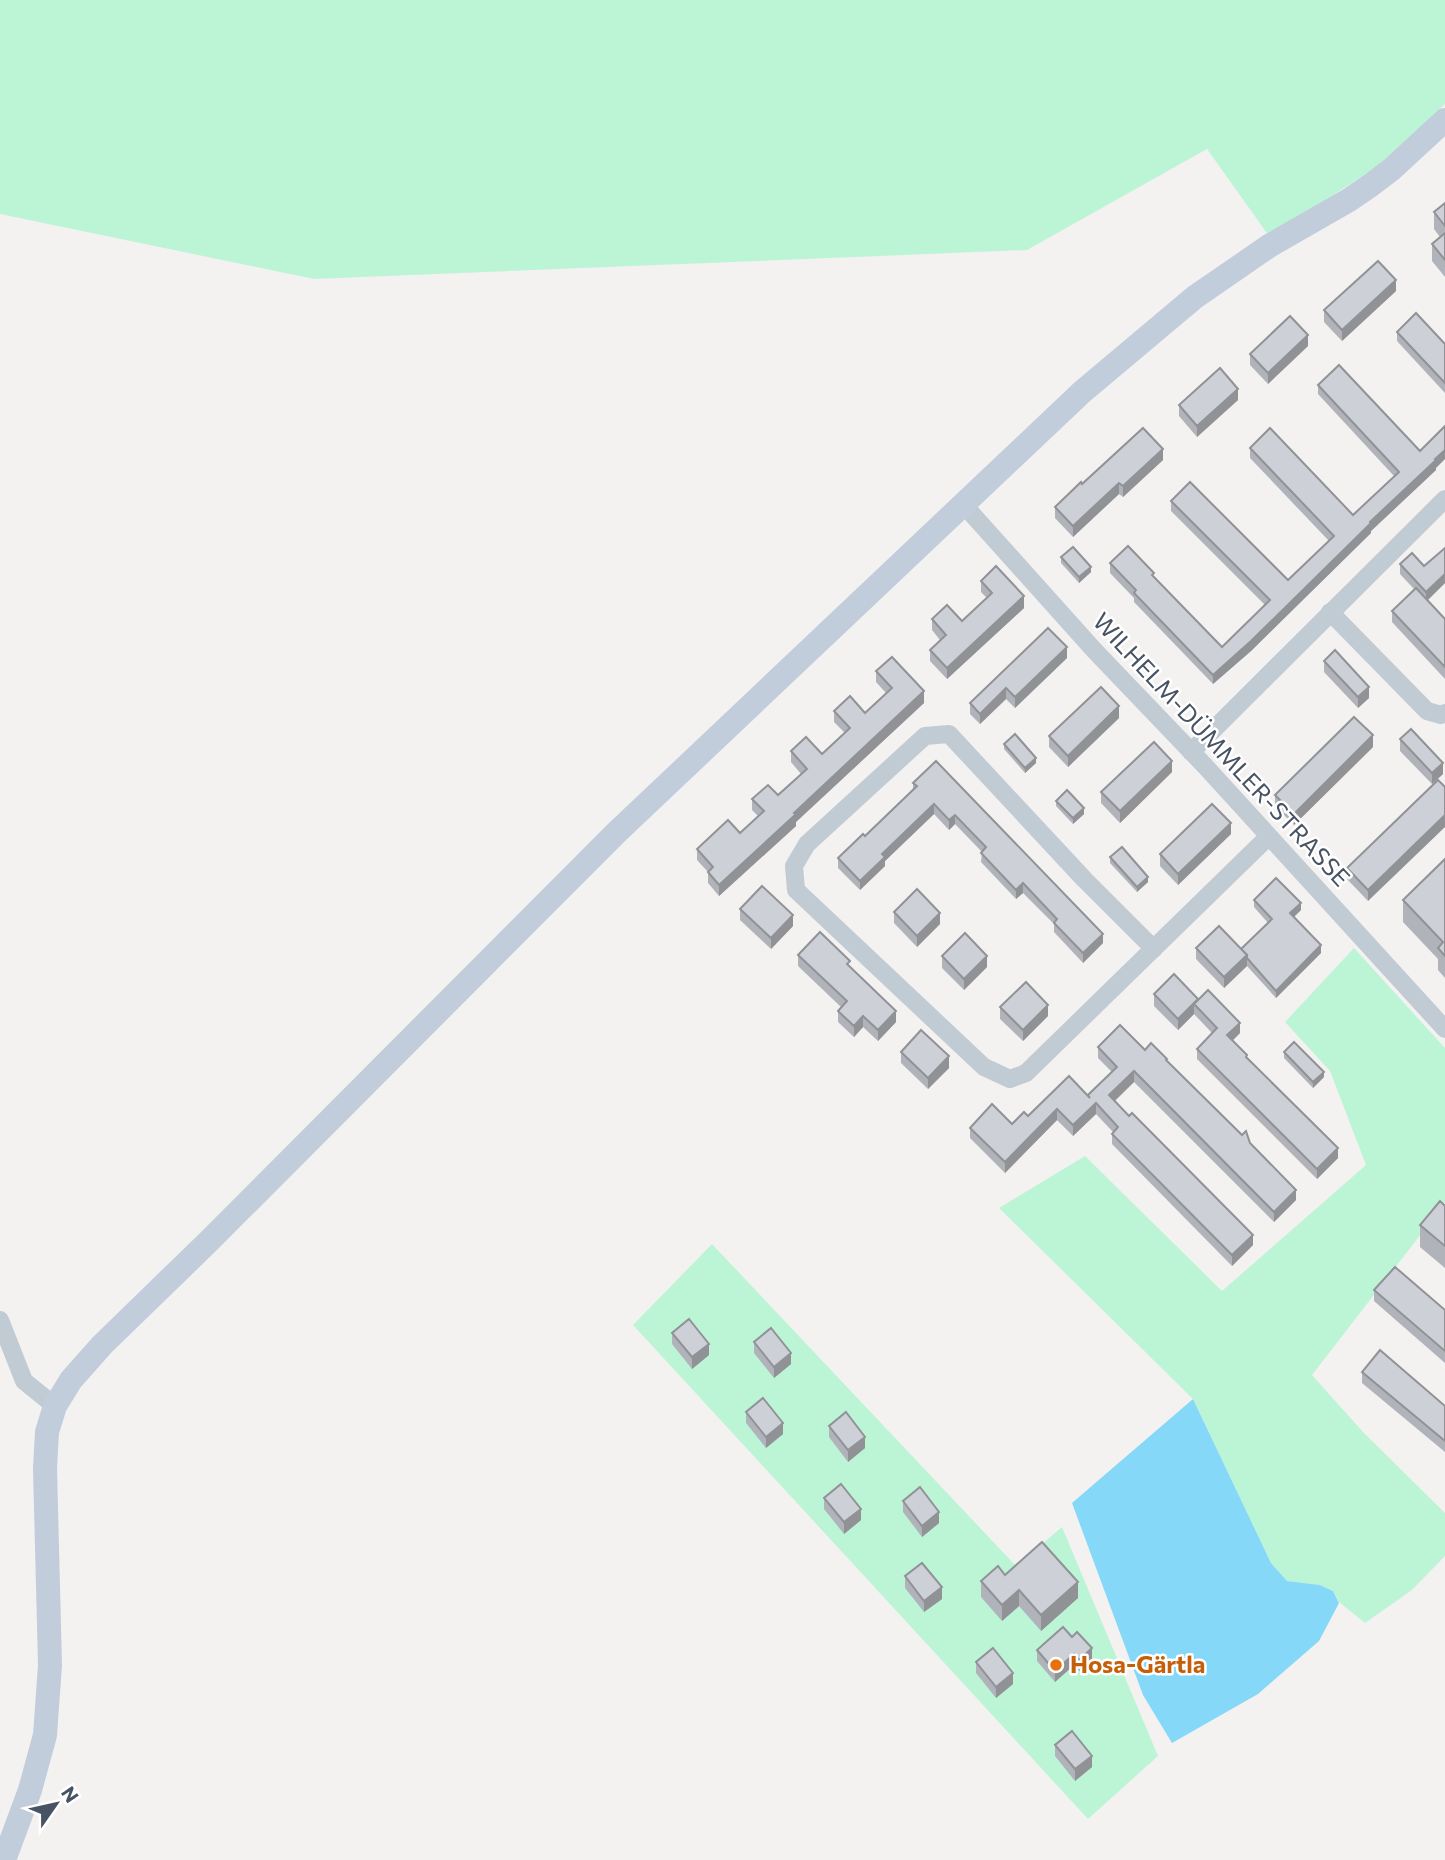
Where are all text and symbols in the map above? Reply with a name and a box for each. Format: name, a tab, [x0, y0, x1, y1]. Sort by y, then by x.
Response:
street label: WILHELM-DÜMMLER-STRASSE	[1088, 606, 1357, 892]
place label: Hosa-Gärtla	[1070, 1649, 1205, 1678]
marker: Hosa-Gärtla	[1048, 1657, 1064, 1673]
north arrow	[21, 1769, 91, 1839]
text: N	[57, 1782, 84, 1807]

